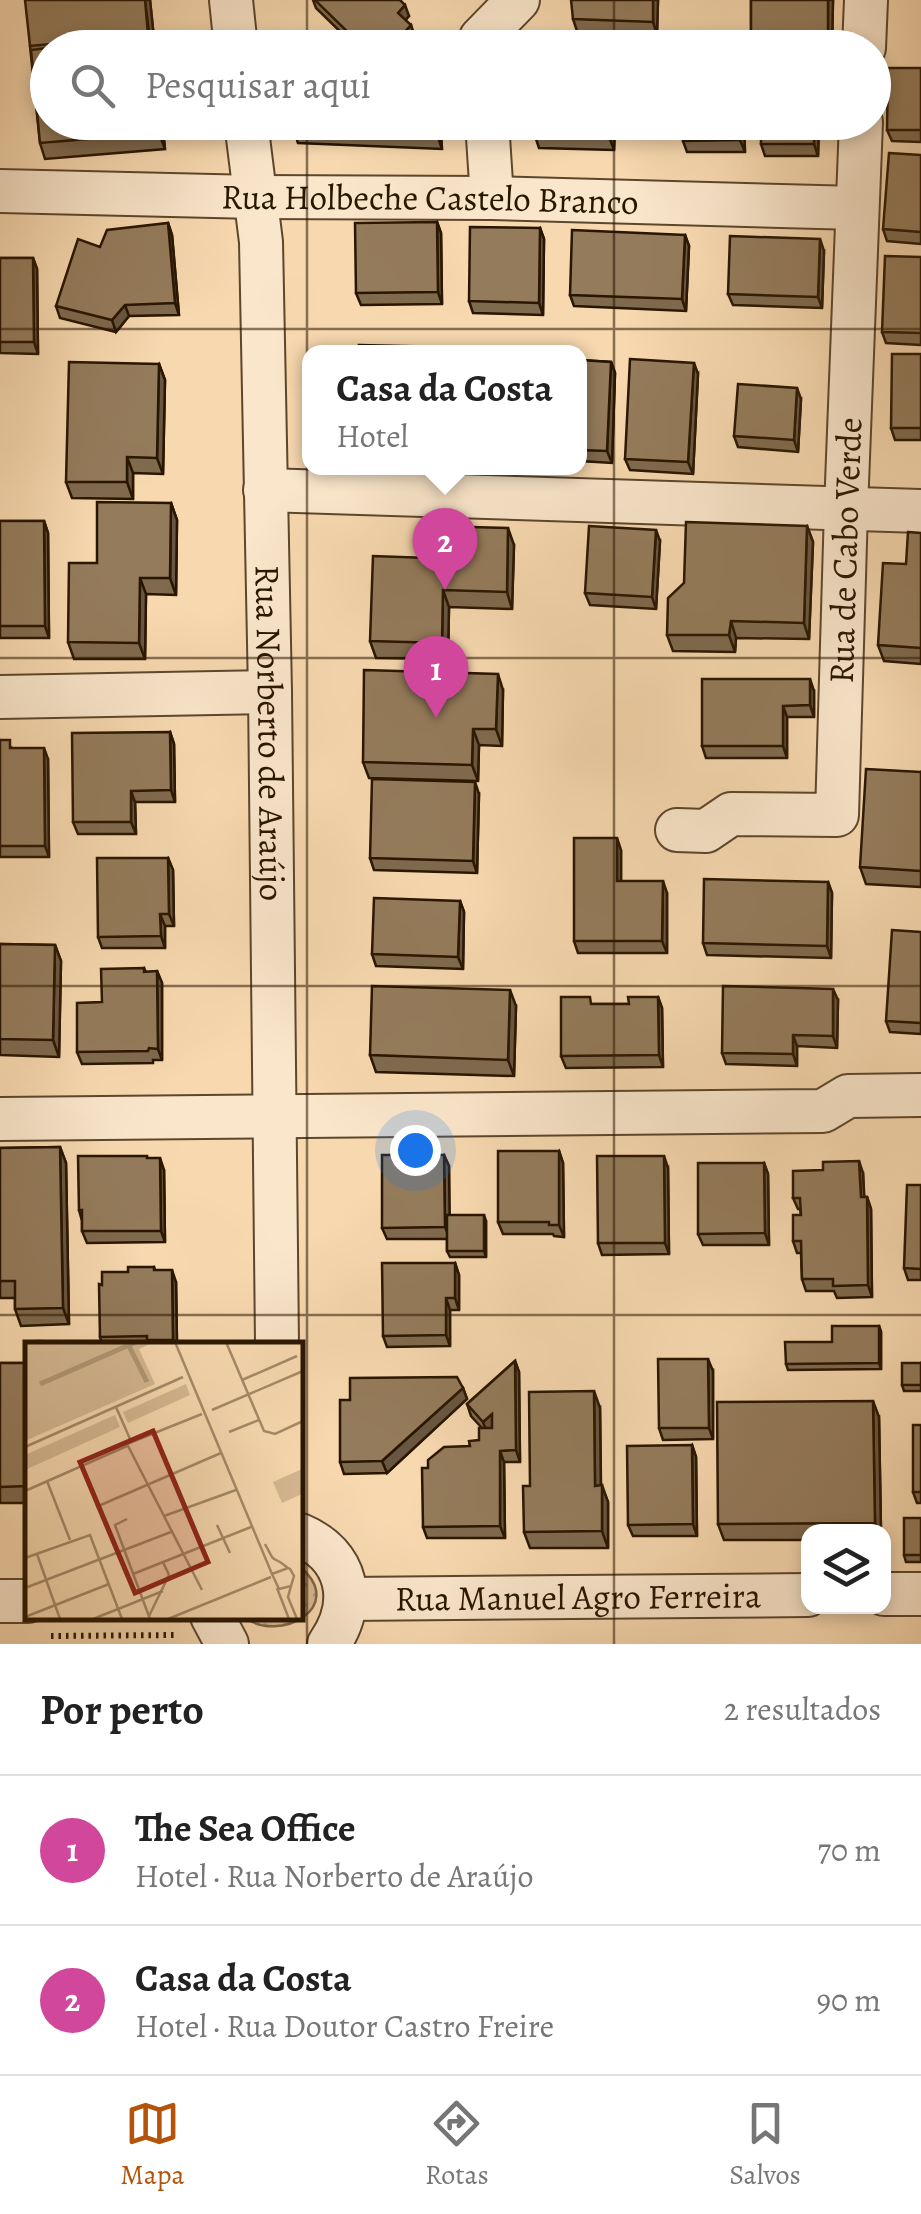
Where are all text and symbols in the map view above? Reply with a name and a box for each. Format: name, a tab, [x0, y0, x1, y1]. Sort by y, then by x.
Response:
search box	[30, 30, 891, 140]
icon: search	[65, 58, 120, 113]
text: Pesquisar aqui	[145, 59, 371, 111]
street label: Rua Holbeche Castelo Branco	[221, 172, 639, 226]
popup	[302, 345, 587, 475]
text: Casa da Costa	[336, 362, 553, 414]
text: Hotel	[336, 414, 408, 458]
street label: Rua de Cabo Verde	[817, 416, 874, 684]
pin: 2	[412, 508, 478, 590]
street label: Rua Norberto de Araújo	[243, 564, 296, 901]
pin: 1	[404, 636, 468, 718]
your location	[390, 1125, 441, 1176]
inset map	[25, 1342, 302, 1619]
map controls	[801, 1524, 891, 1614]
button: layers	[801, 1524, 891, 1614]
street label: Rua Manuel Agro Ferreira	[395, 1571, 762, 1623]
text: Por perto	[40, 1681, 204, 1738]
text: 2 resultados	[724, 1687, 881, 1731]
text: The Sea Office	[135, 1802, 356, 1854]
text: 1	[67, 1828, 78, 1872]
text: 70 m	[818, 1828, 881, 1872]
text: Hotel · Rua Norberto de Araújo	[135, 1854, 534, 1898]
text: Casa da Costa	[135, 1952, 352, 2004]
text: 2	[65, 1978, 80, 2022]
text: 90 m	[816, 1978, 881, 2022]
text: Hotel · Rua Doutor Castro Freire	[135, 2004, 554, 2048]
tab: Mapa	[120, 2096, 185, 2194]
tab: Rotas	[425, 2096, 489, 2194]
tab: Salvos	[729, 2096, 801, 2194]

